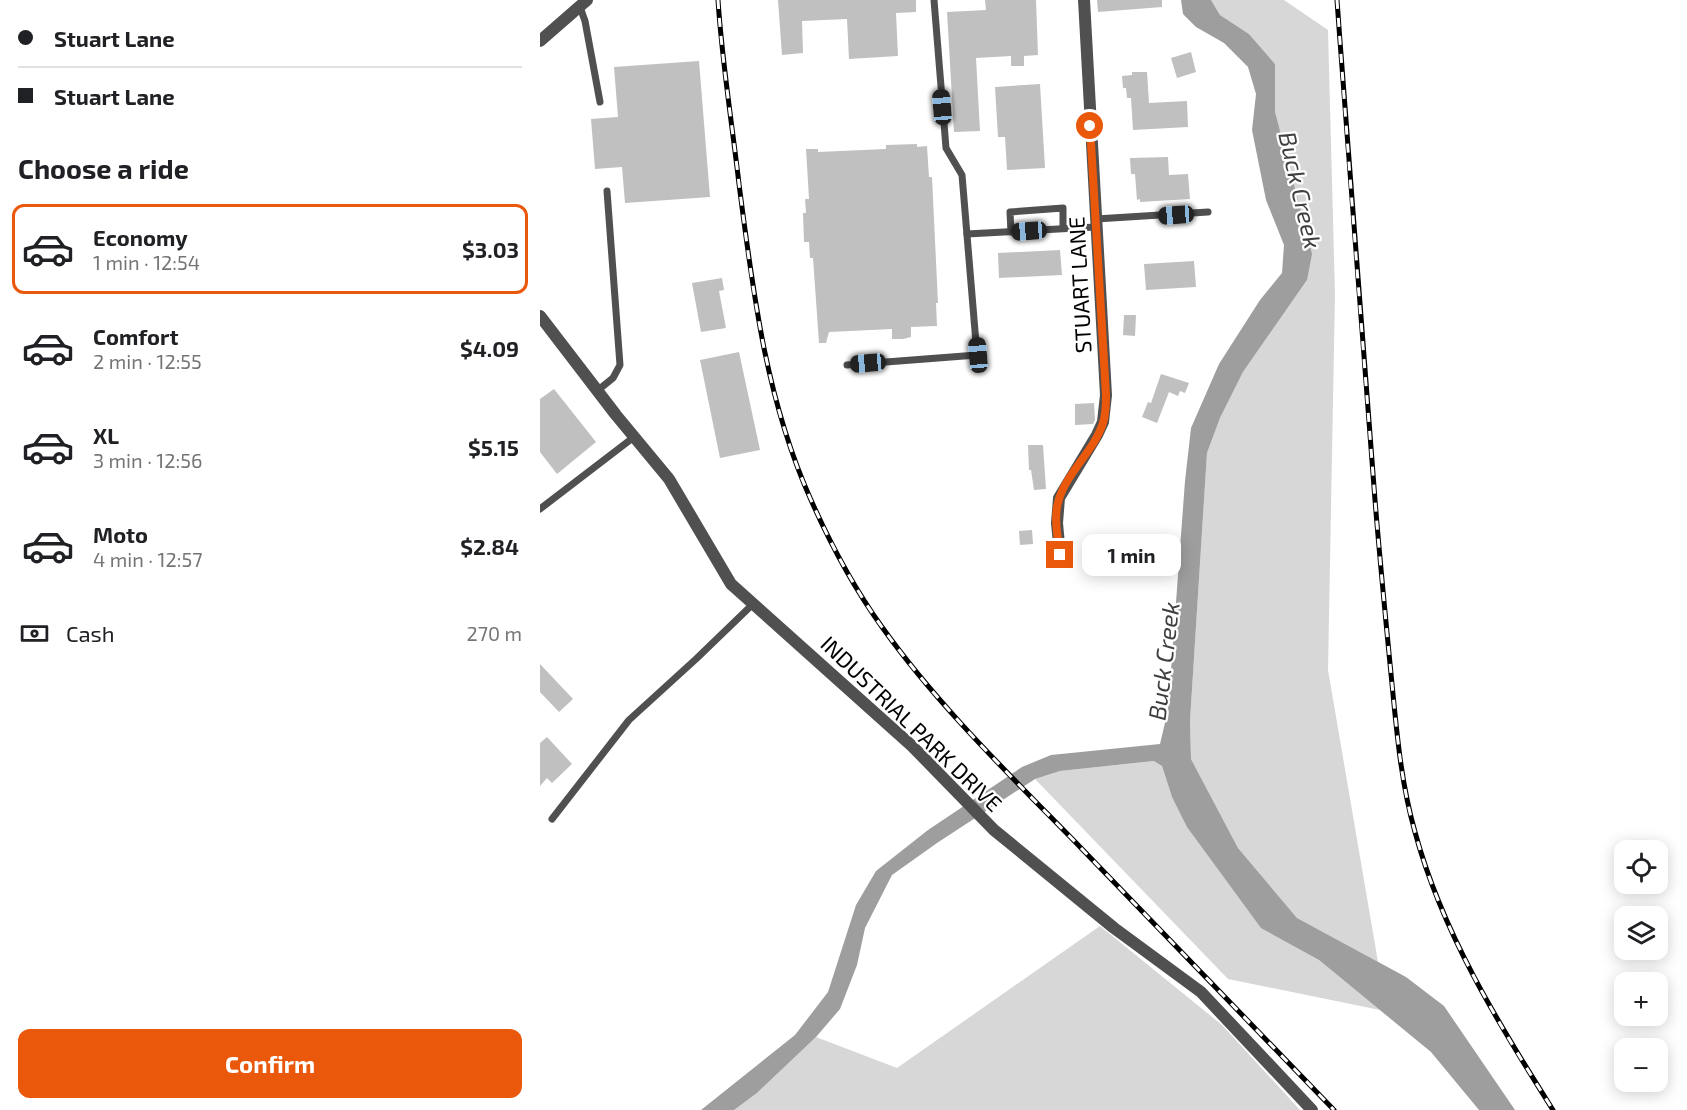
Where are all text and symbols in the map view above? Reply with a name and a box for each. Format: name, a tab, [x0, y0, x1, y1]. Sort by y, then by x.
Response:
text: Stuart Lane	[54, 25, 175, 51]
text: Stuart Lane	[54, 83, 175, 109]
car	[931, 88, 953, 126]
route start	[1076, 112, 1103, 139]
water label: Buck Creek	[1273, 129, 1329, 251]
text: Choose a ride	[18, 152, 189, 184]
car	[1157, 205, 1195, 225]
street label: STUART LANE	[1062, 216, 1096, 354]
car	[1010, 221, 1048, 241]
icon: car	[21, 222, 75, 276]
text: Economy	[93, 224, 188, 250]
text: $3.03	[462, 236, 519, 262]
text: 1 min · 12:54	[93, 250, 200, 274]
icon: car	[21, 321, 75, 375]
text: Comfort	[93, 323, 178, 349]
text: $4.09	[460, 335, 519, 361]
car	[967, 336, 989, 374]
text: 2 min · 12:55	[93, 349, 202, 373]
car	[849, 352, 887, 374]
icon: car	[21, 420, 75, 474]
text: XL	[93, 422, 119, 448]
text: $5.15	[468, 434, 519, 460]
text: 3 min · 12:56	[93, 448, 202, 472]
icon: car	[21, 519, 75, 573]
text: Moto	[93, 521, 148, 547]
text: $2.84	[460, 533, 519, 559]
callout: 1 min	[1081, 534, 1180, 576]
route end	[1046, 541, 1073, 568]
text: 1 min	[1107, 543, 1156, 567]
text: 4 min · 12:57	[93, 547, 202, 571]
water label: Buck Creek	[1141, 600, 1185, 722]
icon: cash	[18, 617, 51, 650]
text: Cash	[66, 620, 115, 646]
text: 270 m	[466, 621, 522, 645]
street label: INDUSTRIAL PARK DRIVE	[816, 630, 1008, 816]
map controls	[1614, 840, 1668, 1092]
button: locate	[1614, 840, 1668, 894]
button: layers	[1614, 906, 1668, 960]
button: +	[1614, 972, 1668, 1026]
button: Confirm	[18, 1029, 522, 1098]
button: −	[1614, 1038, 1668, 1092]

